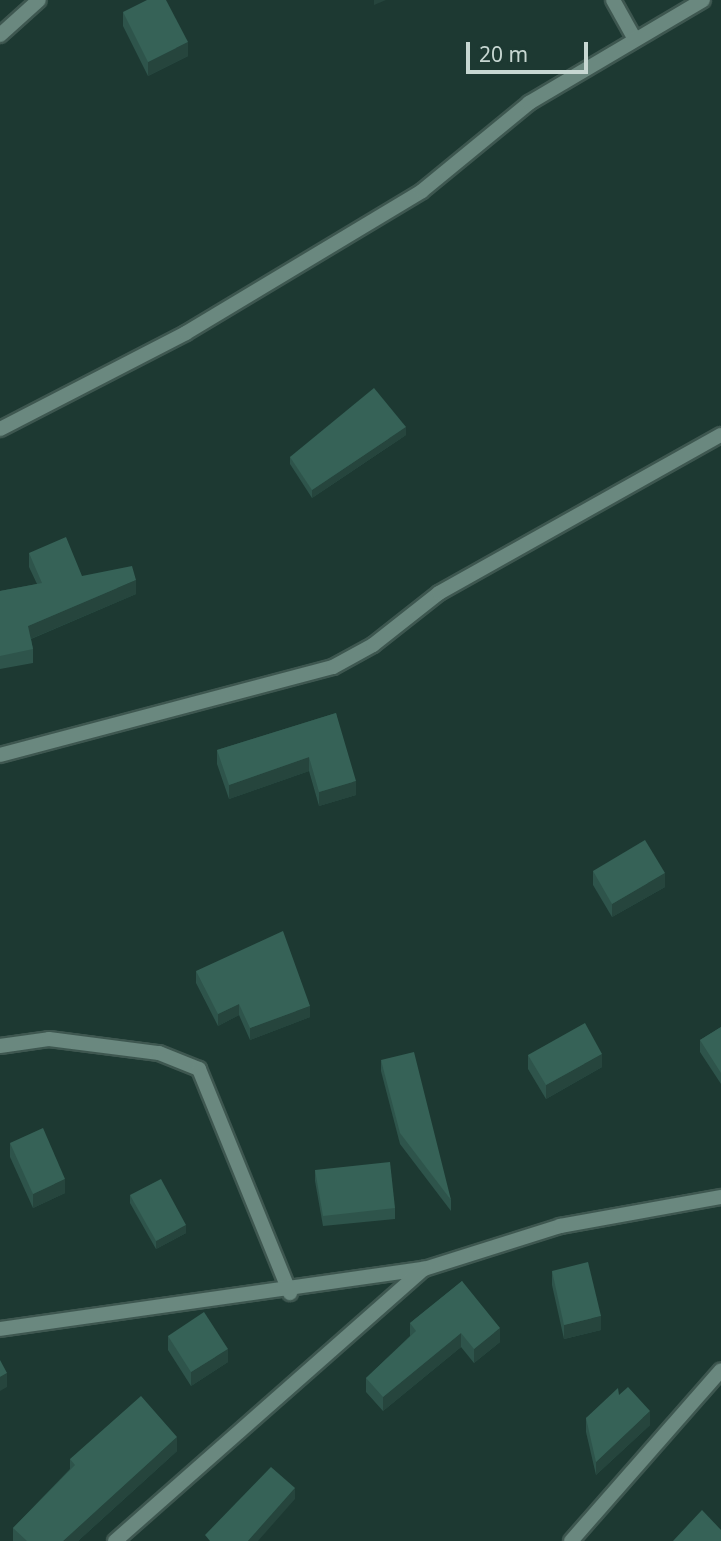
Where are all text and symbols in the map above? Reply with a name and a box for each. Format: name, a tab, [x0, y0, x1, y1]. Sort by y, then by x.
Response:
scale bar	[469, 28, 592, 72]
text: 20 m	[479, 40, 528, 68]

